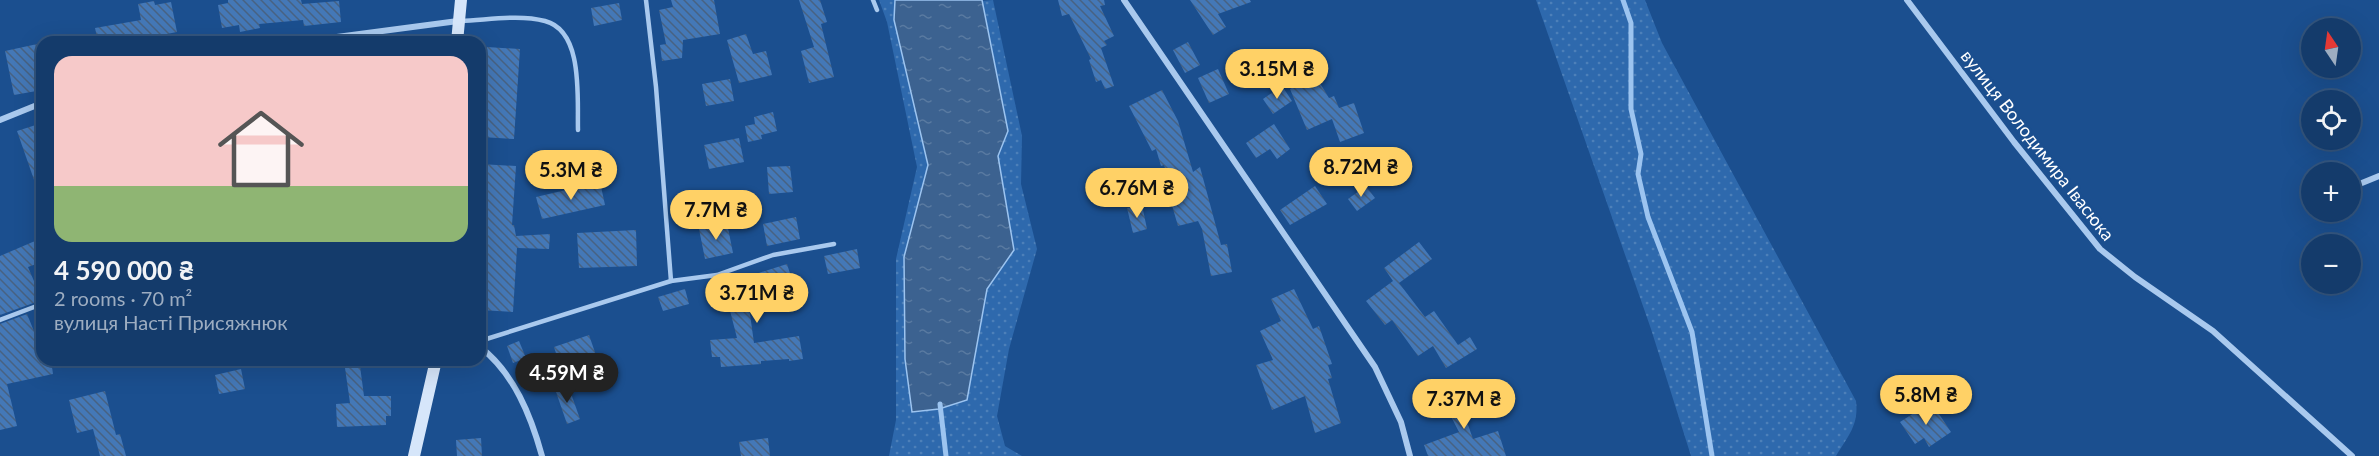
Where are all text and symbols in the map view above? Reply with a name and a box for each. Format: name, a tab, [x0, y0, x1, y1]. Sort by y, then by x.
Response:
north arrow	[2301, 18, 2361, 78]
map controls	[2301, 18, 2361, 294]
street label: вулиця Володимира Івасюка	[1957, 45, 2119, 245]
pin: 3.15M ₴	[1222, 49, 1332, 100]
text: 3.15M ₴	[1239, 56, 1315, 80]
button: locate	[2301, 90, 2361, 150]
icon: home	[207, 95, 315, 203]
pin: 8.72M ₴	[1306, 147, 1416, 198]
pin: 5.3M ₴	[522, 150, 620, 201]
text: 8.72M ₴	[1323, 154, 1399, 178]
text: 5.3M ₴	[539, 157, 603, 181]
button: +	[2301, 162, 2361, 222]
pin: 6.76M ₴	[1082, 168, 1192, 219]
text: 6.76M ₴	[1099, 175, 1175, 199]
pin: 7.7M ₴	[667, 190, 765, 241]
text: 7.7M ₴	[684, 197, 748, 221]
button: −	[2301, 234, 2361, 294]
text: 4 590 000 ₴	[54, 254, 194, 286]
pin: 3.71M ₴	[702, 273, 812, 324]
text: 3.71M ₴	[719, 280, 795, 304]
text: 2 rooms · 70 m²	[54, 286, 192, 310]
text: вулиця Насті Присяжнюк	[54, 310, 288, 334]
pin: 4.59M ₴	[512, 353, 622, 404]
text: 4.59M ₴	[529, 360, 605, 384]
pin: 5.8M ₴	[1877, 375, 1975, 426]
pin: 7.37M ₴	[1409, 379, 1519, 430]
text: 5.8M ₴	[1894, 382, 1958, 406]
text: 7.37M ₴	[1426, 386, 1502, 410]

